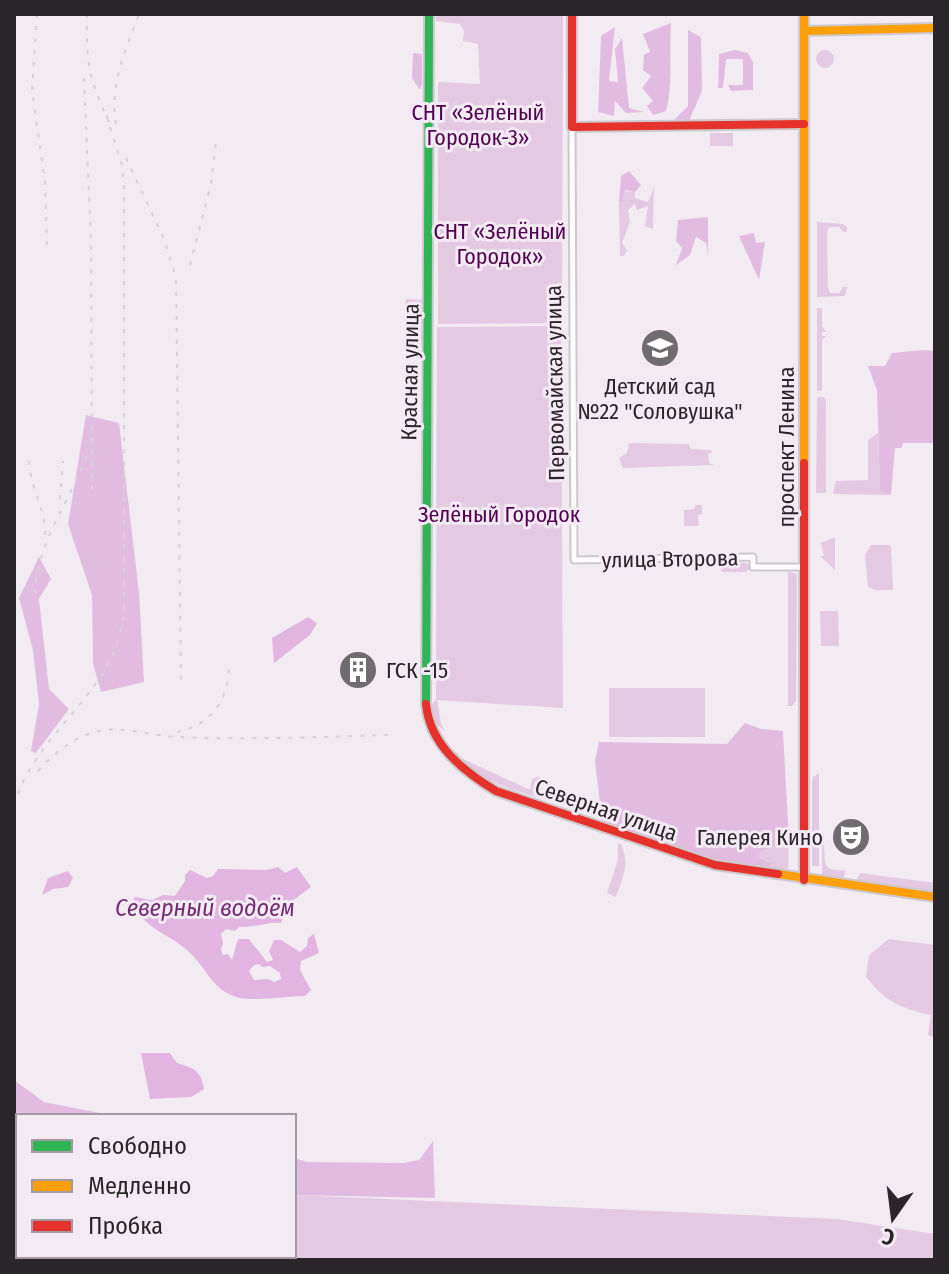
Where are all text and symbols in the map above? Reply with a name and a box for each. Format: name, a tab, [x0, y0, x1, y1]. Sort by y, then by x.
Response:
park label: СНТ «Зелёный Городок-3»	[412, 99, 544, 151]
park label: СНТ «Зелёный Городок»	[434, 218, 566, 270]
street label: Первомайская улица	[540, 285, 570, 481]
street label: Красная улица	[395, 303, 425, 441]
school or university icon: Детский сад №22 "Соловушка"	[639, 327, 681, 369]
street label: проспект Ленина	[773, 366, 800, 528]
place label: Детский сад №22 "Соловушка"	[577, 373, 743, 425]
park label: Зелёный Городок	[418, 501, 581, 528]
street label: улица Второва	[601, 544, 739, 574]
building icon: ГСК -15	[337, 649, 379, 691]
place label: ГСК -15	[386, 657, 448, 684]
street label: Северная улица	[531, 773, 681, 847]
theatre icon: Галерея Кино	[830, 816, 872, 858]
place label: Галерея Кино	[697, 824, 823, 851]
water label: Северный водоём	[115, 894, 295, 922]
legend	[16, 1114, 296, 1258]
text: Свободно	[88, 1132, 187, 1160]
text: Медленно	[88, 1172, 191, 1200]
north arrow	[853, 1178, 933, 1258]
text: Пробка	[88, 1212, 163, 1240]
text: С	[879, 1222, 897, 1251]

